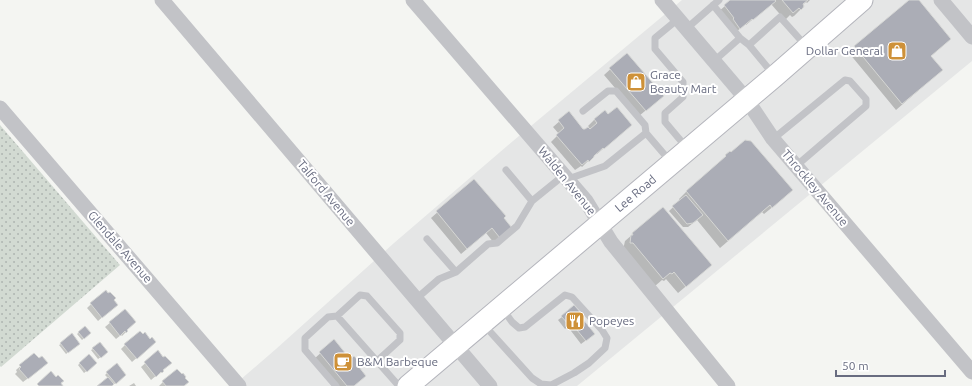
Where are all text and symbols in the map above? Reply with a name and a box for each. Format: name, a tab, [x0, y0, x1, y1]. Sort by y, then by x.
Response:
shop icon: Dollar General	[886, 40, 908, 62]
place label: Dollar General	[806, 44, 883, 57]
place label: Grace Beauty Mart	[650, 68, 717, 95]
shop icon: Grace Beauty Mart	[625, 71, 647, 93]
street label: Walden Avenue	[536, 144, 599, 217]
street label: Throckley Avenue	[780, 147, 851, 228]
street label: Talford Avenue	[295, 157, 358, 228]
street label: Lee Road	[612, 172, 659, 214]
street label: Glendale Avenue	[86, 208, 155, 285]
restaurant icon: Popeyes	[564, 310, 586, 332]
place label: Popeyes	[589, 314, 634, 327]
cafe icon: B&M Barbeque	[332, 351, 354, 373]
scale bar	[836, 352, 945, 378]
place label: B&M Barbeque	[357, 355, 438, 368]
text: 50 m	[842, 359, 869, 372]

